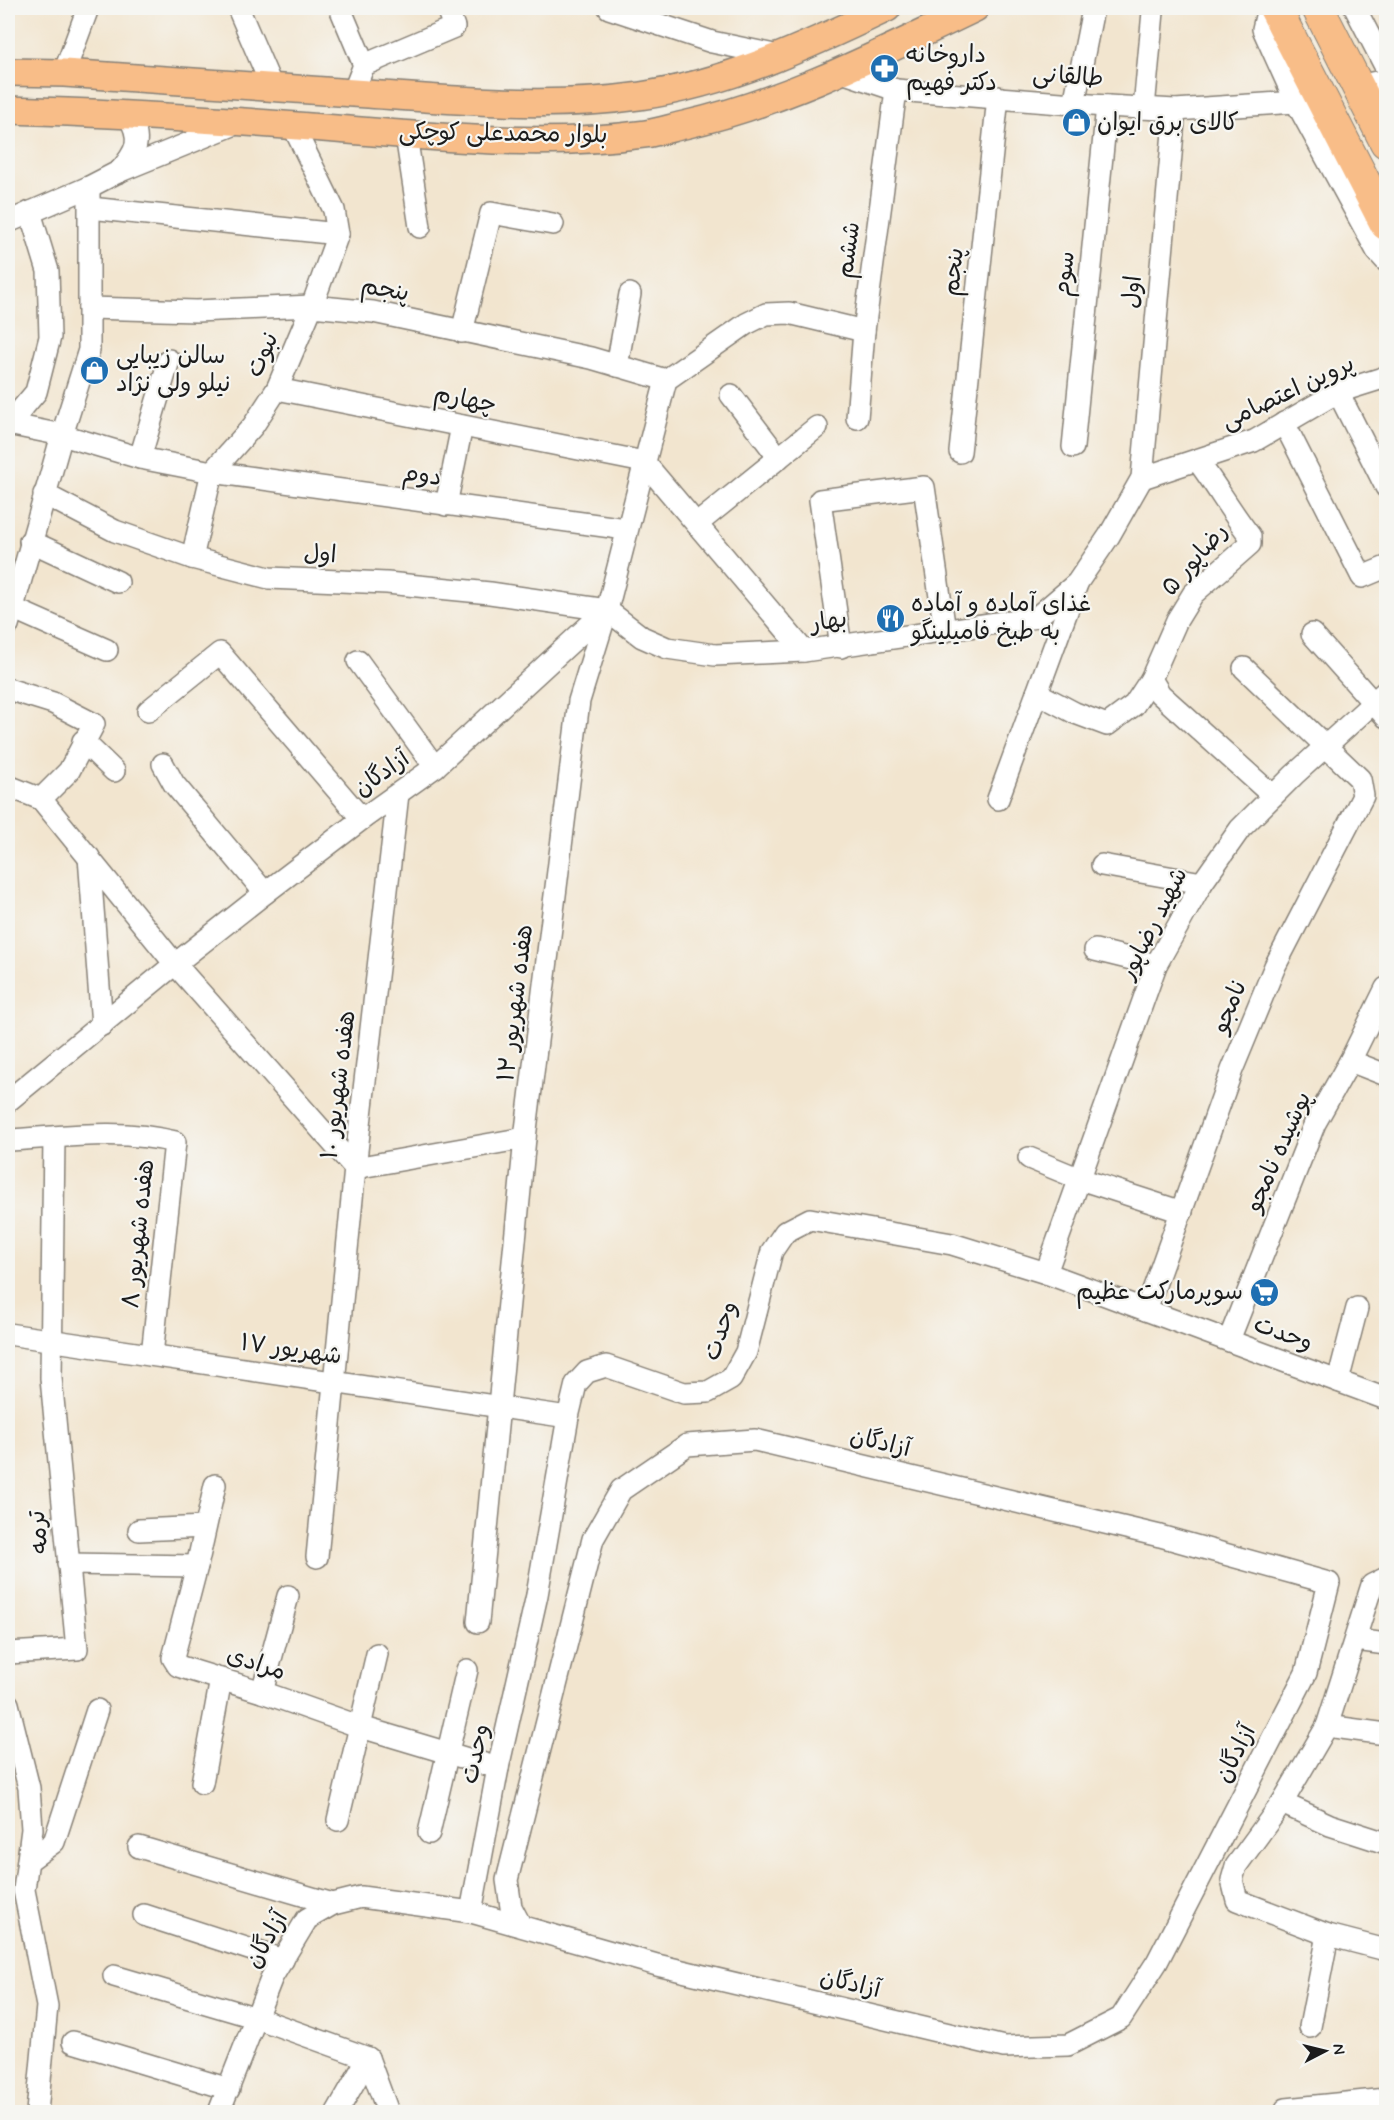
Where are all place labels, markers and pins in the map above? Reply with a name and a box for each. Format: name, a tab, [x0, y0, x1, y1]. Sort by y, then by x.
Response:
place label: داروخانه دکتر فهیم	[906, 40, 997, 100]
pharmacy icon: داروخانه دکتر فهیم	[869, 53, 901, 85]
shop icon: کالای برق ایوان	[1060, 107, 1092, 139]
place label: کالای برق ایوان	[1097, 108, 1239, 139]
place label: سالن زیبایی نیلو ولی نژاد	[116, 341, 230, 400]
shop icon: سالن زیبایی نیلو ولی نژاد	[79, 354, 111, 386]
place label: غذای آماده و آماده به طبخ فامیلینگو	[910, 589, 1091, 648]
restaurant icon: غذای آماده و آماده به طبخ فامیلینگو	[874, 602, 906, 634]
supermarket icon: سوپرمارکت عظیم	[1248, 1276, 1280, 1308]
place label: سوپرمارکت عظیم	[1076, 1277, 1243, 1309]

